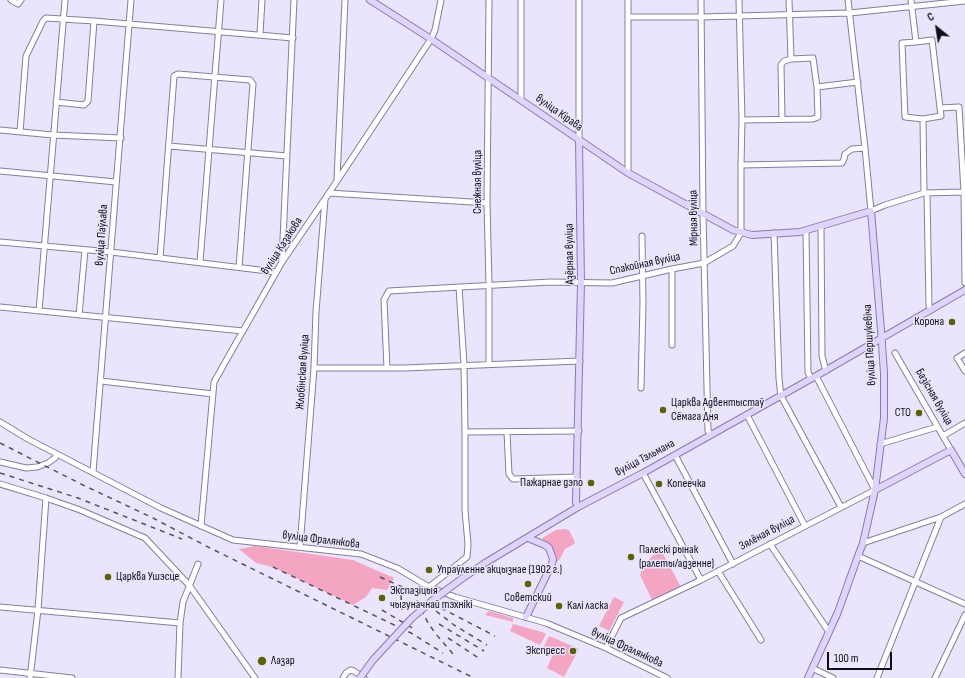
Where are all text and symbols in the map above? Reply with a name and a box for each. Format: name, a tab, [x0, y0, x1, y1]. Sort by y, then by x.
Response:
north arrow	[917, 8, 957, 48]
text: С	[925, 10, 936, 24]
street label: вуліца Кірава	[533, 91, 585, 135]
street label: Снежная вуліца	[471, 150, 485, 214]
street label: Мірная вуліца	[686, 190, 702, 246]
street label: вуліца Паўлава	[93, 204, 111, 266]
street label: вуліца Казакова	[258, 215, 306, 277]
street label: Азёрная вуліца	[562, 223, 578, 285]
street label: Спакойная вуліца	[608, 249, 682, 279]
street label: вуліца Першукевіча	[861, 304, 879, 386]
place label: Корона	[914, 315, 944, 329]
marker: Корона	[947, 317, 957, 327]
street label: Жлобінская вуліца	[293, 334, 313, 410]
street label: Базісная вуліца	[912, 366, 956, 428]
place label: Царква Адвентыстаў Сёмага Дня	[671, 396, 764, 424]
marker: Царква Адвентыстаў Сёмага Дня	[658, 405, 668, 415]
place label: СТО	[895, 406, 911, 420]
marker: СТО	[914, 408, 924, 418]
street label: вуліца Тэльмана	[613, 436, 677, 480]
place label: Пажарнае дэпо	[520, 476, 583, 490]
place label: Копеечка	[667, 477, 706, 491]
marker: Пажарнае дэпо	[586, 478, 596, 488]
marker: Копеечка	[654, 479, 664, 489]
street label: Зялёная вуліца	[737, 512, 797, 554]
street label: вуліца Фралянкова	[282, 528, 360, 552]
place label: Палескі рынак (ралеты/адзенне)	[639, 543, 714, 571]
marker: Палескі рынак (ралеты/адзенне)	[626, 552, 636, 562]
place label: Упраўленне акцызнае (1902 г.)	[437, 563, 562, 577]
marker: Упраўленне акцызнае (1902 г.)	[424, 565, 434, 575]
place label: Царква Ушэсце	[116, 570, 179, 584]
marker: Царква Ушэсце	[103, 572, 113, 582]
marker: Советский	[523, 579, 533, 589]
place label: Экспазіцыя чыгуначнай тэхнікі	[390, 584, 473, 612]
place label: Советский	[504, 591, 552, 605]
marker: Экспазіцыя чыгуначнай тэхнікі	[377, 593, 387, 603]
place label: Калі ласка	[567, 599, 608, 613]
marker: Калі ласка	[554, 601, 564, 611]
street label: вуліца Фралянкова	[589, 625, 665, 671]
place label: Экспресс	[526, 644, 565, 658]
scale bar	[829, 644, 894, 670]
marker: Экспресс	[568, 646, 578, 656]
text: 100 m	[834, 651, 859, 666]
place label: Лазар	[271, 654, 295, 668]
marker: Лазар	[256, 655, 268, 667]

